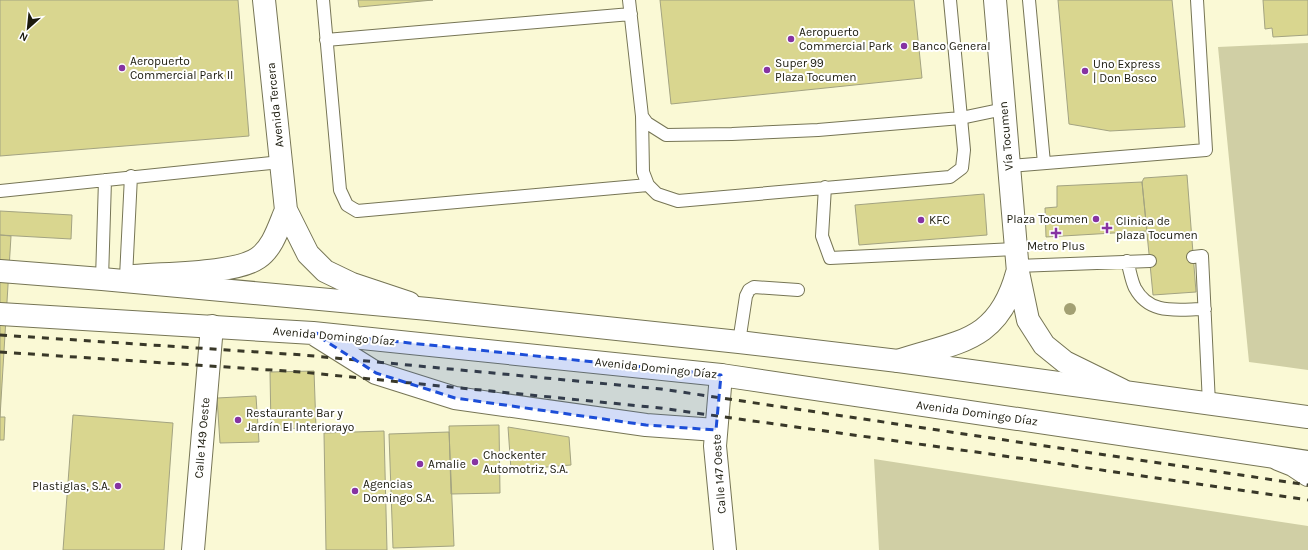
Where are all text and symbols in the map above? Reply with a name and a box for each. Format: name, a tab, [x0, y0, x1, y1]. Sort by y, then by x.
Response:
north arrow	[8, 8, 48, 48]
place label: Aeropuerto Commercial Park	[799, 25, 893, 53]
text: N	[17, 29, 30, 44]
marker: Aeropuerto Commercial Park	[786, 34, 796, 44]
place label: Banco General	[912, 39, 991, 53]
marker: Banco General	[899, 41, 909, 51]
place label: Aeropuerto Commercial Park II	[130, 54, 233, 82]
place label: Super 99 Plaza Tocumen	[775, 56, 856, 84]
place label: Uno Express | Don Bosco	[1093, 57, 1161, 85]
street label: Avenida Tercera	[264, 62, 286, 148]
marker: Aeropuerto Commercial Park II	[117, 63, 127, 73]
marker: Super 99 Plaza Tocumen	[762, 65, 772, 75]
marker: Uno Express | Don Bosco	[1080, 66, 1090, 76]
street label: Vía Tocumen	[996, 101, 1016, 171]
place label: Plaza Tocumen	[1007, 212, 1088, 226]
place label: KFC	[929, 213, 950, 227]
marker: Plaza Tocumen	[1091, 214, 1101, 224]
place label: Clinica de plaza Tocumen	[1116, 214, 1198, 242]
marker: KFC	[916, 215, 926, 225]
marker: Clinica de plaza Tocumen	[1101, 222, 1113, 234]
marker: Metro Plus	[1051, 228, 1061, 238]
place label: Metro Plus	[1027, 239, 1085, 253]
street label: Avenida Domingo Díaz	[272, 324, 396, 348]
street label: Avenida Domingo Díaz	[594, 355, 718, 381]
street label: Calle 149 Oeste	[191, 397, 213, 479]
street label: Avenida Domingo Díaz	[915, 398, 1039, 429]
place label: Restaurante Bar y Jardín El Interiorayo	[246, 406, 354, 434]
marker: Restaurante Bar y Jardín El Interiorayo	[233, 415, 243, 425]
street label: Calle 147 Oeste	[709, 434, 729, 514]
place label: Chockenter Automotriz, S.A.	[483, 448, 568, 476]
place label: Amalie	[428, 457, 466, 471]
marker: Chockenter Automotriz, S.A.	[470, 457, 480, 467]
marker: Amalie	[415, 459, 425, 469]
place label: Agencias Domingo S.A.	[363, 477, 434, 505]
place label: Plastiglas, S.A.	[32, 479, 110, 493]
marker: Plastiglas, S.A.	[113, 481, 123, 491]
marker: Agencias Domingo S.A.	[350, 486, 360, 496]

